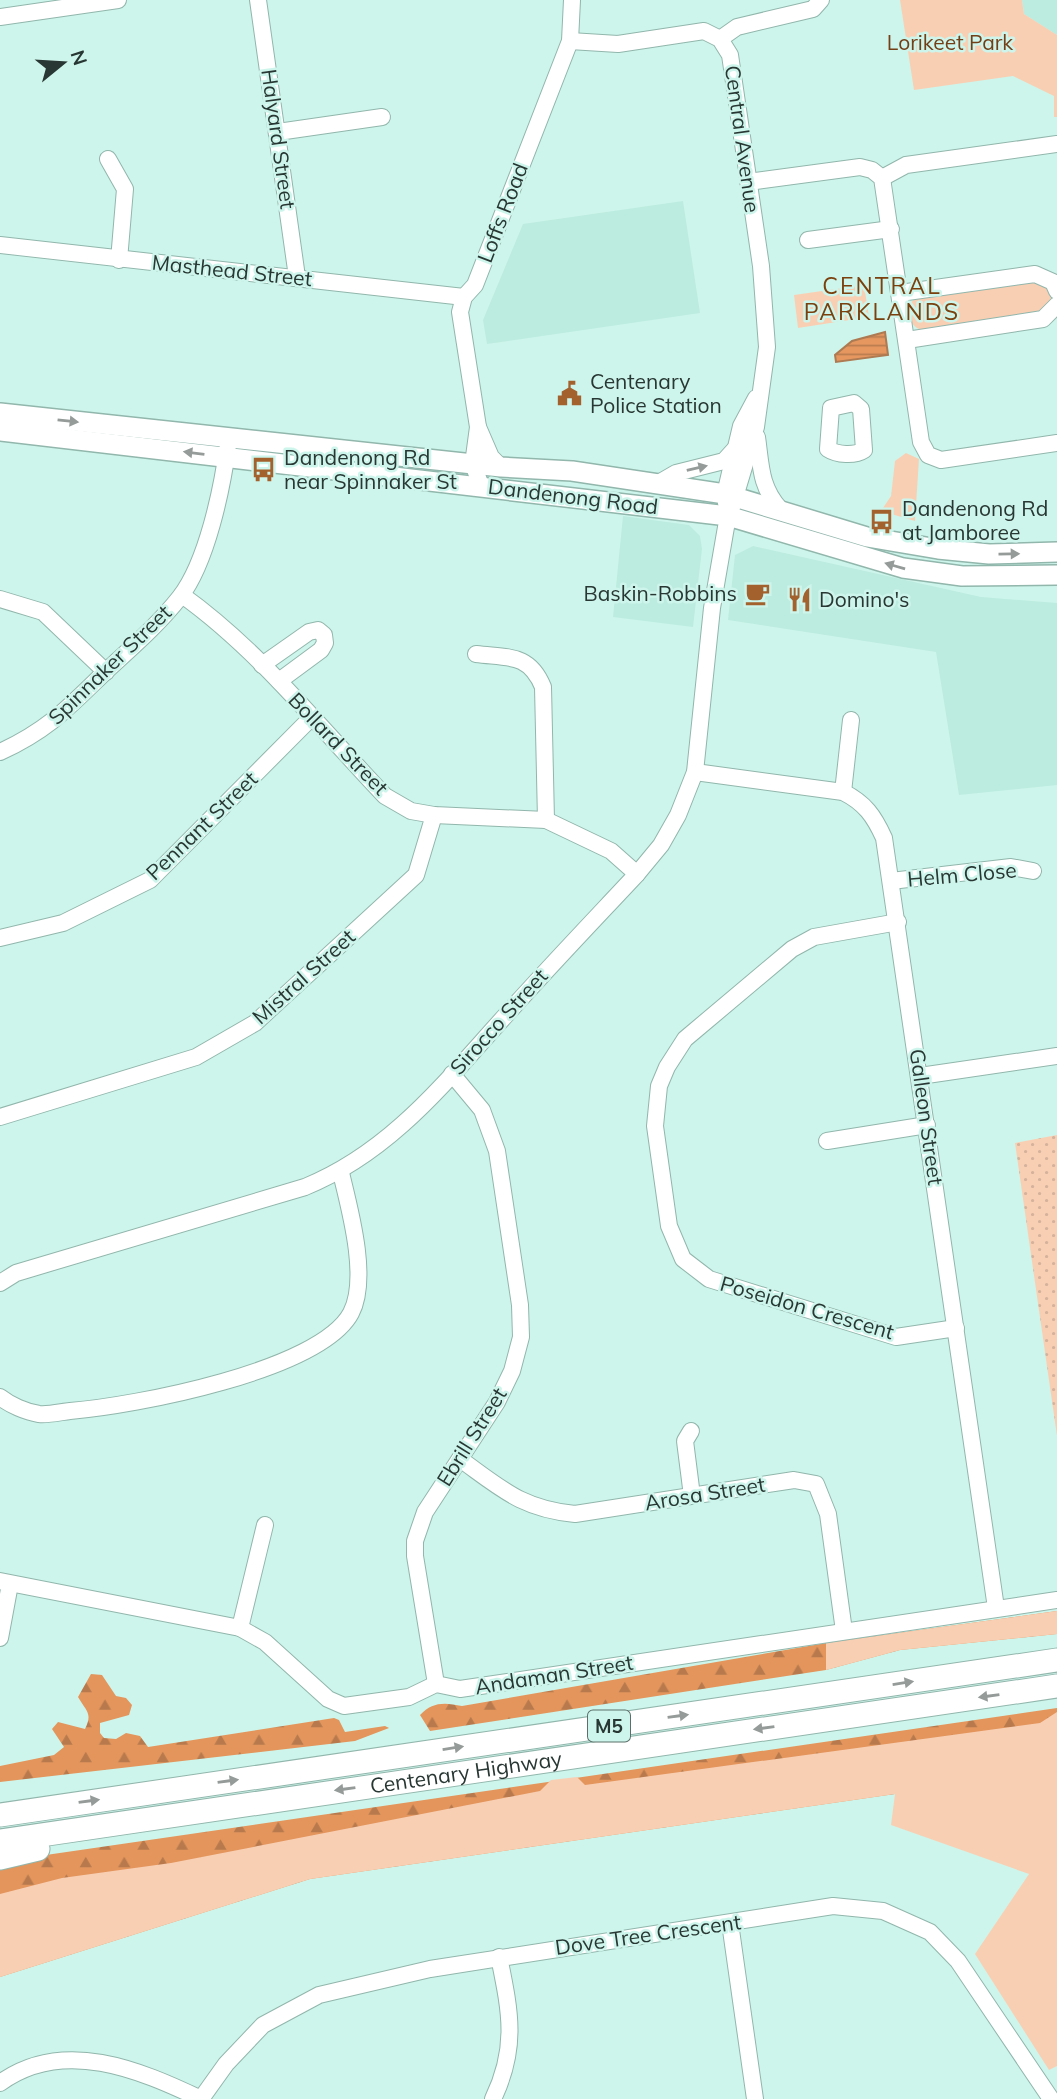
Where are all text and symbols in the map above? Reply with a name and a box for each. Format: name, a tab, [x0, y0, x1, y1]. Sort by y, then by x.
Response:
north arrow	[28, 28, 98, 98]
park label: Lorikeet Park	[887, 29, 1013, 55]
text: N	[66, 47, 93, 68]
street label: Central Avenue	[720, 64, 766, 214]
street label: Halyard Street	[256, 67, 302, 210]
street label: Loffs Road	[471, 159, 533, 266]
street label: Masthead Street	[151, 249, 313, 291]
district label: CENTRAL PARKLANDS	[804, 271, 960, 326]
place label: Centenary Police Station	[590, 368, 722, 418]
public building icon: Centenary Police Station	[556, 380, 584, 408]
one-way arrow	[57, 415, 79, 426]
place label: Dandenong Rd near Spinnaker St	[284, 444, 457, 494]
one-way arrow	[183, 448, 205, 459]
bus stop icon: Dandenong Rd near Spinnaker St	[250, 456, 278, 484]
one-way arrow	[686, 462, 708, 473]
street label: Dandenong Road	[487, 473, 659, 519]
place label: Dandenong Rd at Jamboree	[902, 495, 1048, 545]
bus stop icon: Dandenong Rd at Jamboree	[868, 507, 896, 535]
one-way arrow	[998, 548, 1020, 560]
one-way arrow	[884, 560, 905, 570]
place label: Baskin-Robbins	[583, 580, 737, 606]
cafe icon: Baskin-Robbins	[743, 580, 771, 608]
restaurant icon: Domino's	[785, 586, 813, 614]
place label: Domino's	[819, 586, 909, 612]
street label: Spinnaker Street	[42, 599, 176, 730]
street label: Bollard Street	[283, 687, 394, 800]
street label: Pennant Street	[140, 766, 263, 885]
street label: Helm Close	[906, 856, 1018, 892]
street label: Mistral Street	[247, 923, 360, 1029]
street label: Sirocco Street	[444, 963, 553, 1080]
street label: Galleon Street	[905, 1047, 949, 1187]
street label: Poseidon Crescent	[717, 1270, 897, 1344]
street label: Ebrill Street	[431, 1382, 512, 1490]
street label: Arosa Street	[643, 1471, 767, 1515]
street label: Andaman Street	[473, 1649, 635, 1699]
one-way arrow	[892, 1677, 914, 1688]
one-way arrow	[978, 1690, 1000, 1701]
road number: M5	[588, 1710, 630, 1742]
one-way arrow	[667, 1711, 689, 1722]
one-way arrow	[753, 1723, 775, 1734]
one-way arrow	[442, 1742, 464, 1753]
street label: Centenary Highway	[368, 1745, 564, 1799]
one-way arrow	[217, 1776, 239, 1787]
one-way arrow	[334, 1784, 356, 1795]
one-way arrow	[79, 1796, 101, 1807]
street label: Dove Tree Crescent	[553, 1908, 742, 1960]

